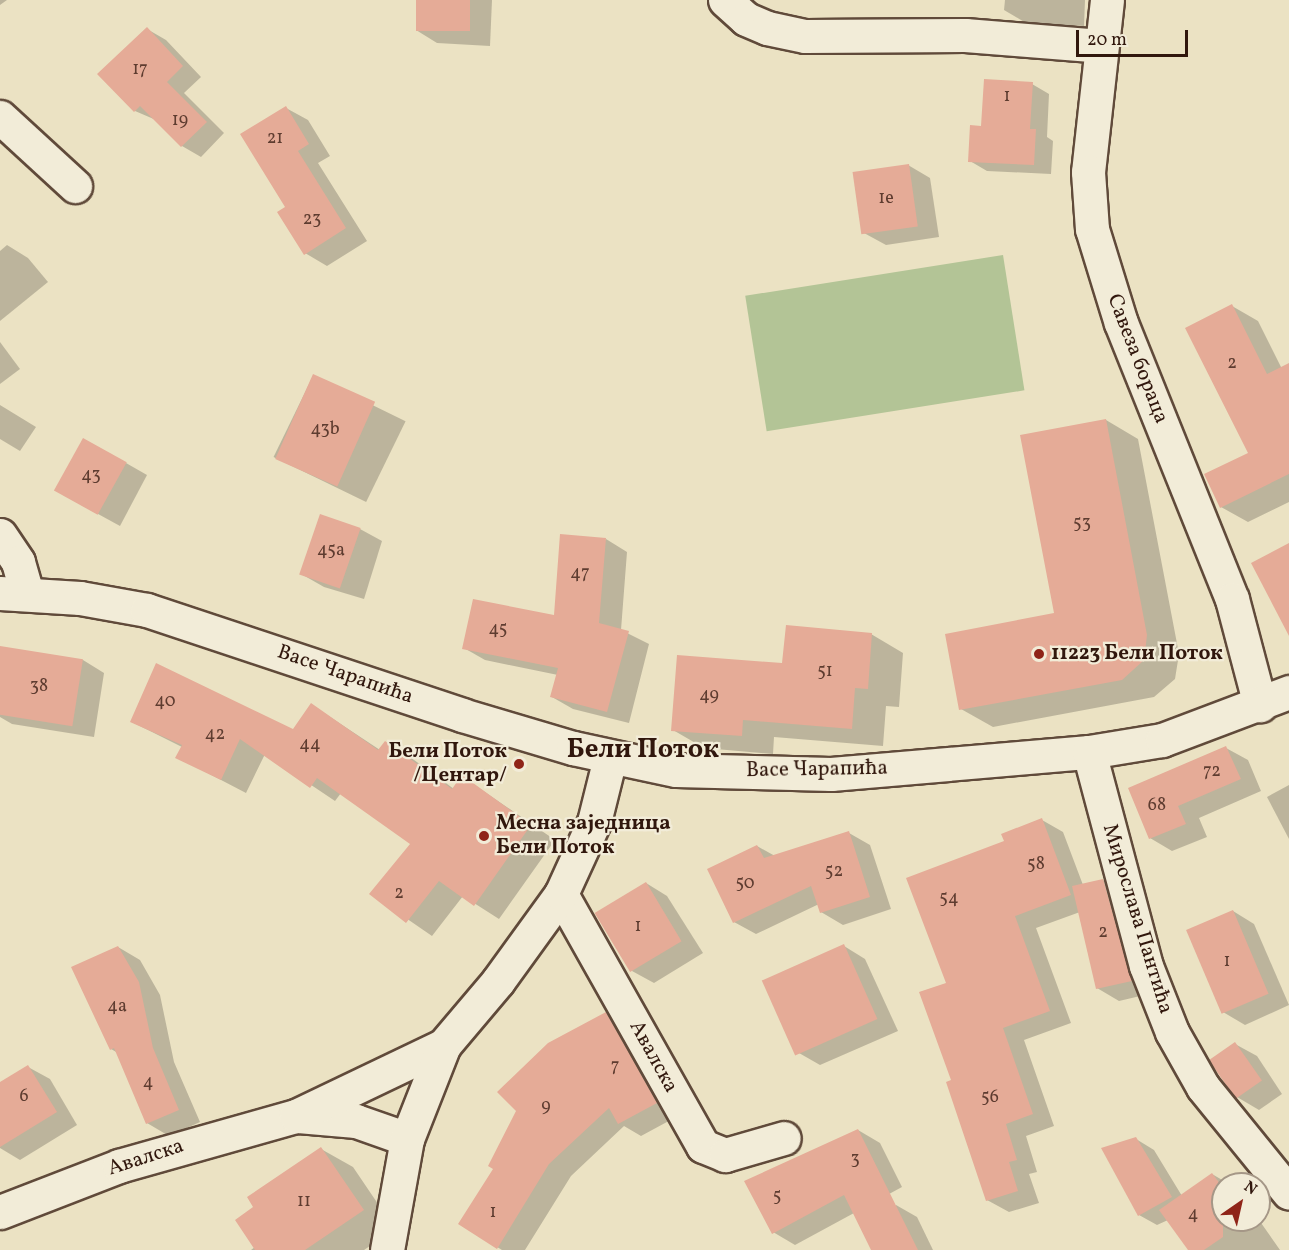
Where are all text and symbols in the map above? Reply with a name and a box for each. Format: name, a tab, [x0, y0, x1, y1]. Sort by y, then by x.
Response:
scale bar	[1079, 18, 1192, 56]
text: 20 m	[1087, 28, 1127, 53]
house number: 17	[132, 59, 148, 81]
house number: 1	[1004, 86, 1010, 108]
house number: 19	[172, 110, 188, 132]
house number: 21	[267, 128, 283, 150]
house number: 1e	[878, 188, 894, 210]
house number: 23	[303, 209, 321, 231]
street label: Савеза бораца	[1101, 291, 1173, 427]
house number: 2	[1227, 353, 1237, 375]
house number: 43b	[310, 419, 340, 441]
house number: 43	[81, 465, 101, 487]
house number: 53	[1073, 513, 1091, 535]
house number: 45a	[317, 540, 345, 562]
house number: 47	[570, 563, 590, 585]
house number: 45	[489, 619, 507, 641]
street label: Васе Чарапића	[274, 640, 416, 710]
place label: 11223 Бели Поток	[1051, 641, 1223, 667]
marker: 11223 Бели Поток	[1032, 647, 1046, 661]
house number: 51	[817, 661, 833, 683]
house number: 38	[30, 676, 48, 698]
house number: 49	[699, 685, 719, 707]
house number: 40	[154, 691, 176, 713]
house number: 42	[205, 724, 225, 746]
house number: 44	[299, 734, 321, 756]
district label: Бели Поток	[567, 735, 719, 767]
place label: Бели Поток /Центар/	[388, 739, 507, 789]
street label: Васе Чарапића	[746, 756, 888, 784]
marker: Бели Поток /Центар/	[512, 757, 526, 771]
house number: 72	[1203, 761, 1221, 783]
house number: 68	[1148, 795, 1166, 817]
place label: Месна заједница Бели Поток	[496, 811, 671, 861]
street label: Мирослава Пантића	[1096, 821, 1178, 1017]
marker: Месна заједница Бели Поток	[477, 829, 491, 843]
house number: 58	[1027, 854, 1045, 876]
house number: 52	[825, 861, 843, 883]
house number: 50	[735, 873, 755, 895]
house number: 2	[394, 883, 404, 905]
house number: 54	[939, 888, 959, 910]
house number: 1	[635, 916, 641, 938]
house number: 2	[1098, 922, 1108, 944]
house number: 1	[1224, 951, 1230, 973]
house number: 4a	[107, 996, 127, 1018]
street label: Авалска	[623, 1017, 683, 1097]
house number: 7	[611, 1056, 619, 1078]
house number: 4	[143, 1072, 153, 1094]
house number: 6	[19, 1086, 29, 1108]
house number: 56	[981, 1087, 999, 1109]
house number: 9	[541, 1096, 551, 1118]
street label: Авалска	[105, 1134, 187, 1182]
house number: 3	[850, 1149, 860, 1171]
north arrow	[1211, 1172, 1271, 1232]
text: N	[1239, 1176, 1261, 1201]
house number: 5	[773, 1186, 781, 1208]
house number: 11	[297, 1191, 311, 1213]
house number: 1	[490, 1202, 496, 1224]
house number: 4	[1188, 1204, 1198, 1226]

